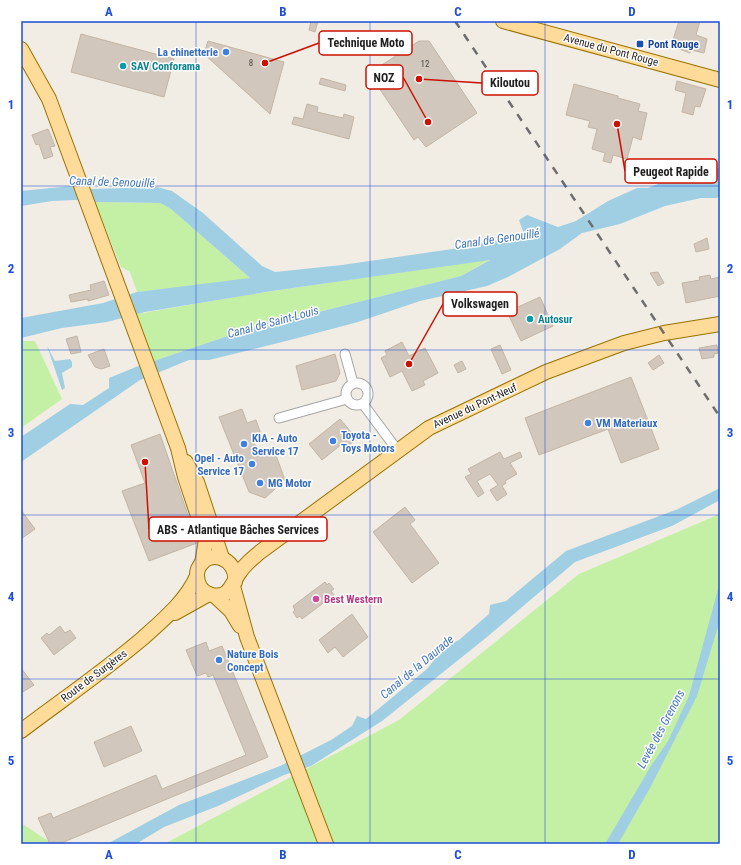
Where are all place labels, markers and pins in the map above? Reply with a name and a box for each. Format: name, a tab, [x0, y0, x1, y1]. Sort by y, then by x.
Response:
callout: Technique Moto	[319, 31, 412, 55]
place label: Pont Rouge	[648, 38, 699, 51]
marker: Pont Rouge	[635, 39, 645, 49]
place label: La chinetterie	[157, 46, 218, 59]
marker: La chinetterie	[221, 47, 231, 57]
place label: SAV Conforama	[131, 60, 200, 73]
marker: SAV Conforama	[118, 61, 128, 71]
callout: NOZ	[366, 65, 403, 89]
callout: Kiloutou	[482, 71, 538, 95]
callout: Peugeot Rapide	[625, 159, 717, 183]
callout: Volkswagen	[443, 292, 517, 316]
place label: Autosur	[538, 313, 573, 326]
marker: Autosur	[525, 314, 535, 324]
place label: VM Materiaux	[596, 417, 657, 430]
marker: VM Materiaux	[583, 418, 593, 428]
place label: Toyota - Toys Motors	[341, 429, 395, 455]
place label: KIA - Auto Service 17	[252, 432, 299, 458]
marker: Toyota - Toys Motors	[328, 436, 338, 446]
marker: KIA - Auto Service 17	[239, 439, 249, 449]
place label: Opel - Auto Service 17	[194, 452, 245, 478]
marker: Opel - Auto Service 17	[247, 459, 257, 469]
place label: MG Motor	[268, 477, 312, 490]
marker: MG Motor	[255, 478, 265, 488]
callout: ABS - Atlantique Bâches Services	[149, 517, 327, 541]
place label: Best Western	[324, 593, 382, 606]
marker: Best Western	[311, 594, 321, 604]
place label: Nature Bois Concept	[227, 648, 278, 674]
marker: Nature Bois Concept	[214, 655, 224, 665]

